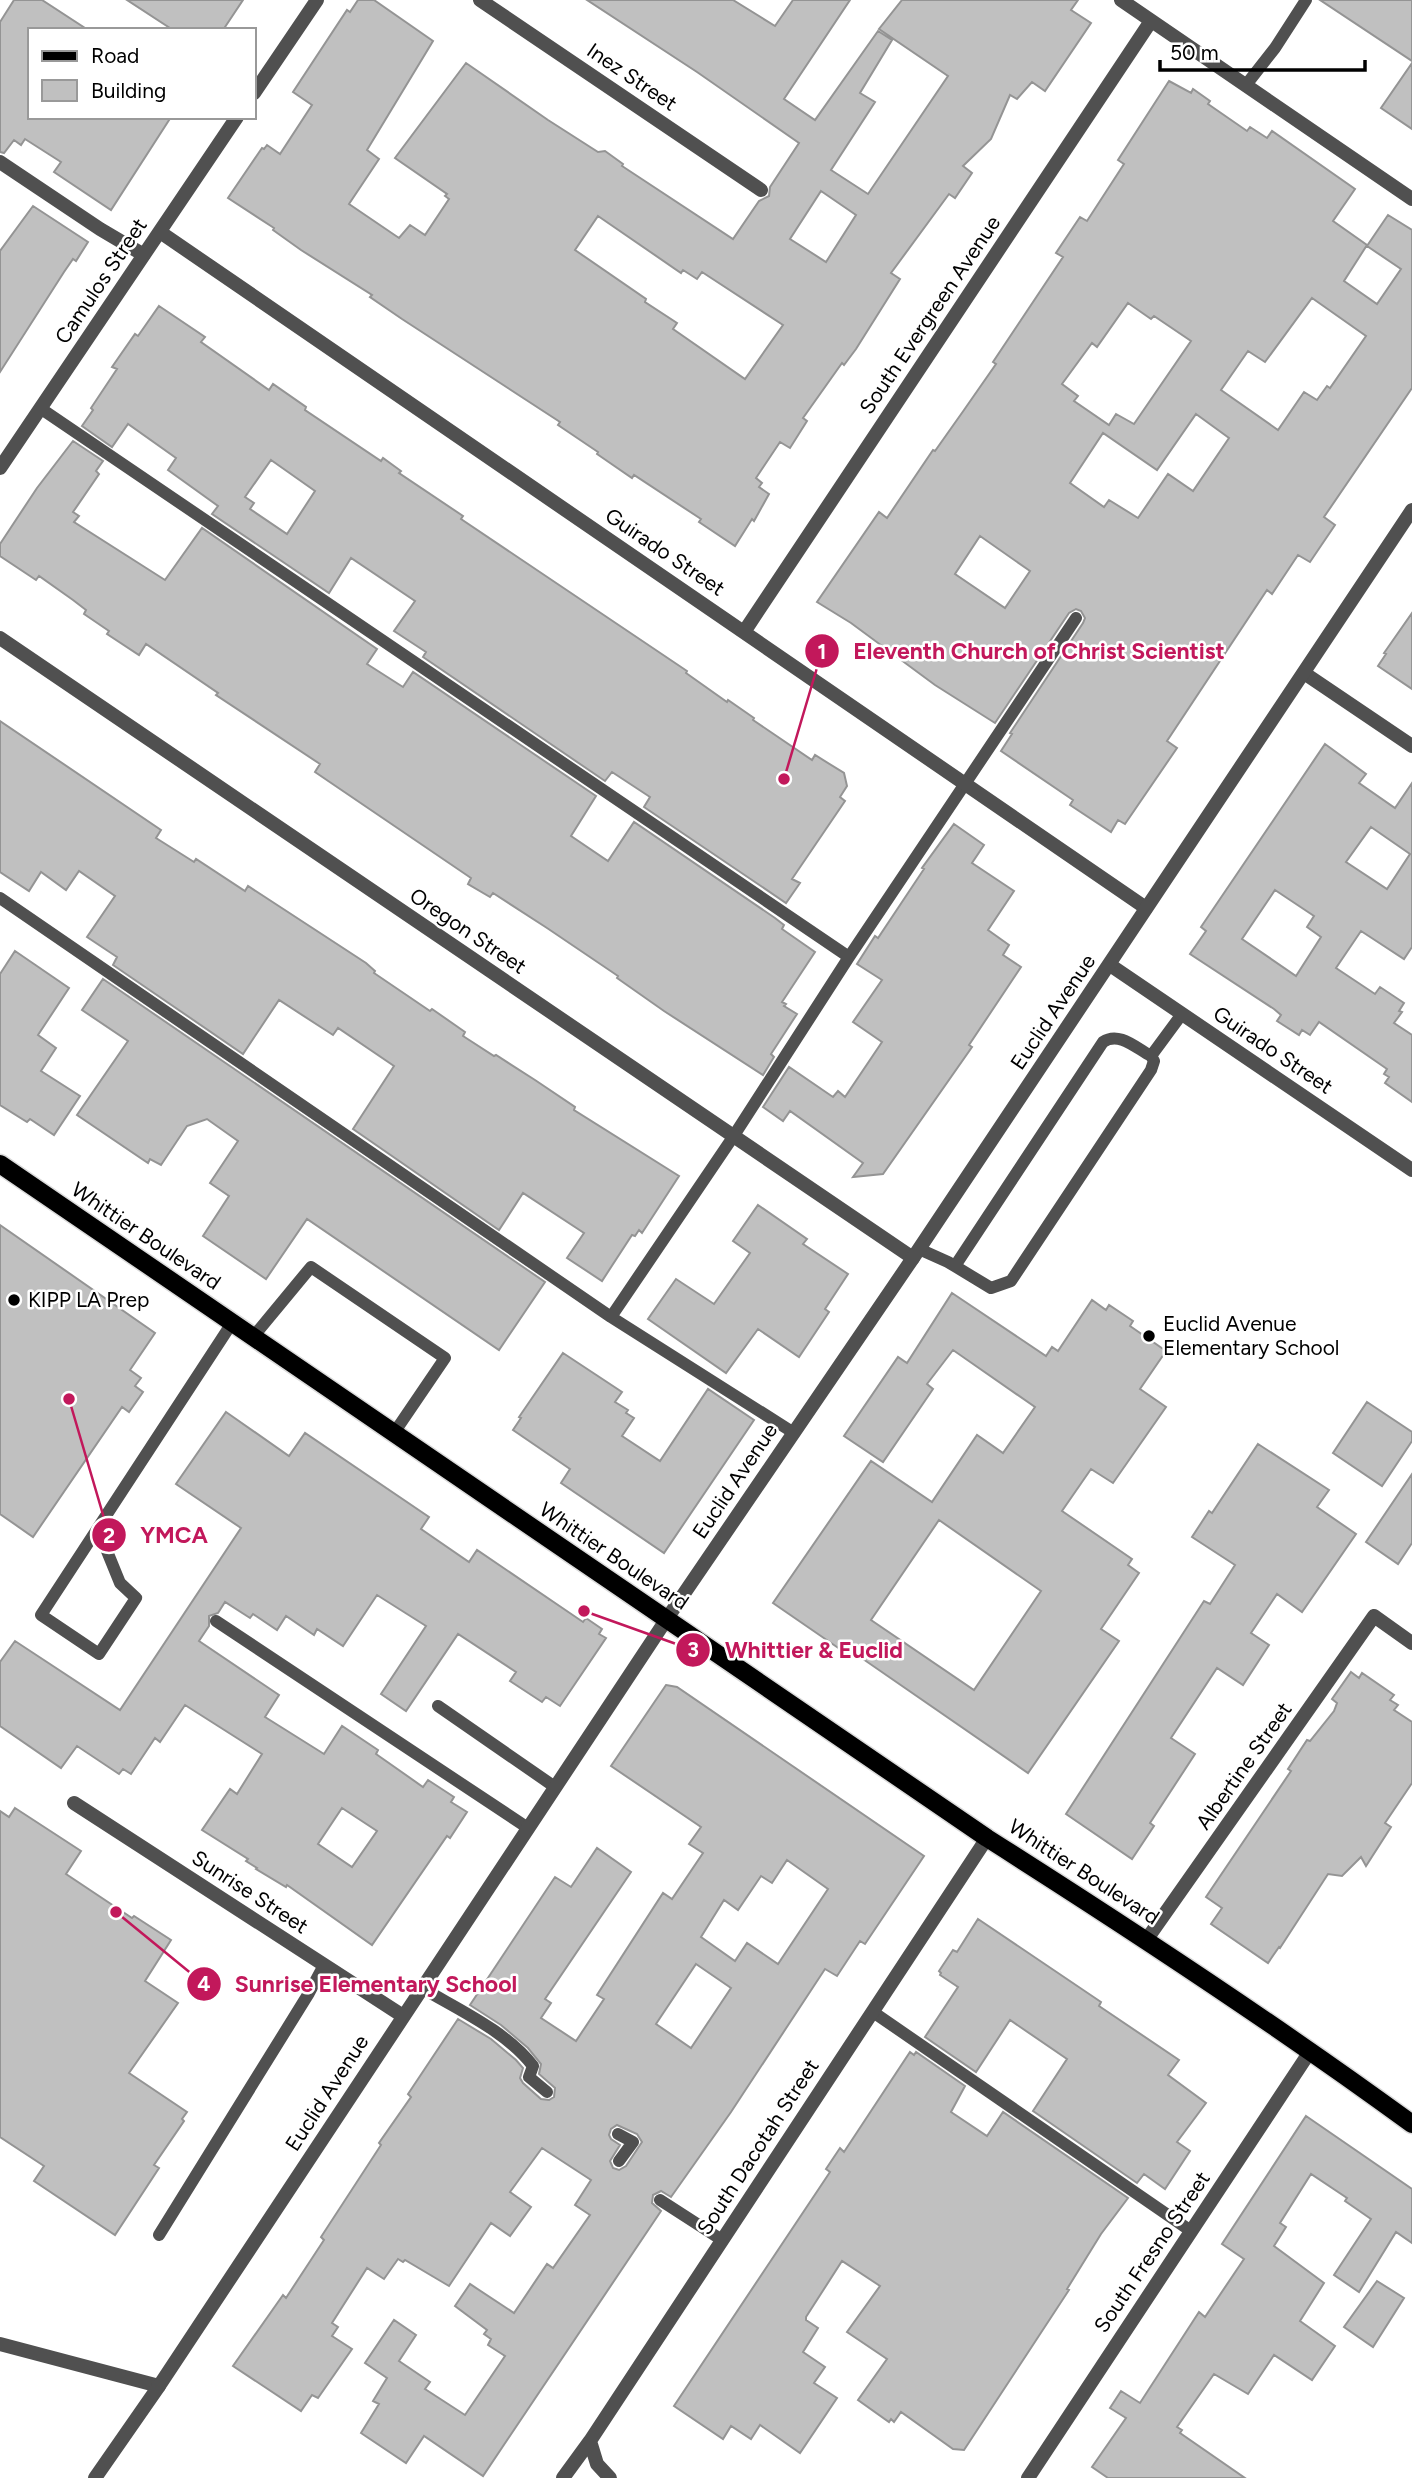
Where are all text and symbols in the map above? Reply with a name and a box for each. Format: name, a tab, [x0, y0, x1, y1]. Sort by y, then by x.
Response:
legend	[28, 28, 256, 119]
scale bar	[1160, 28, 1365, 72]
street label: Inez Street	[583, 37, 682, 116]
text: 50 m	[1170, 40, 1219, 65]
text: Road	[91, 43, 139, 68]
text: Building	[91, 78, 166, 103]
street label: South Evergreen Avenue	[854, 211, 1005, 419]
street label: Camulos Street	[49, 213, 152, 348]
street label: Guirado Street	[601, 502, 730, 601]
callout: Eleventh Church of Christ Scientist	[804, 629, 1239, 673]
text: Eleventh Church of Christ Scientist	[853, 637, 1225, 665]
text: 1	[818, 639, 826, 664]
street label: Oregon Street	[405, 882, 531, 979]
street label: Euclid Avenue	[1005, 949, 1100, 1074]
street label: Guirado Street	[1209, 1000, 1338, 1099]
street label: Whittier Boulevard	[67, 1176, 226, 1295]
place label: KIPP LA Prep	[28, 1287, 149, 1312]
marker: KIPP LA Prep	[6, 1292, 22, 1308]
place label: Euclid Avenue Elementary School	[1163, 1311, 1339, 1360]
marker: Euclid Avenue Elementary School	[1141, 1328, 1157, 1344]
street label: Euclid Avenue	[687, 1418, 782, 1543]
street label: Whittier Boulevard	[535, 1496, 694, 1615]
callout: YMCA	[92, 1513, 222, 1557]
text: YMCA	[140, 1521, 208, 1549]
text: 2	[103, 1523, 115, 1548]
callout: Whittier & Euclid	[676, 1628, 917, 1672]
text: Whittier & Euclid	[725, 1636, 903, 1664]
text: 3	[687, 1637, 699, 1662]
street label: Albertine Street	[1190, 1697, 1297, 1834]
street label: Whittier Boulevard	[1004, 1814, 1164, 1930]
street label: Sunrise Street	[187, 1845, 313, 1938]
callout: Sunrise Elementary School	[186, 1962, 532, 2006]
text: Sunrise Elementary School	[235, 1970, 517, 1998]
text: 4	[197, 1971, 211, 1996]
street label: Euclid Avenue	[280, 2030, 373, 2156]
street label: South Dacotah Street	[691, 2054, 824, 2239]
street label: South Fresno Street	[1088, 2166, 1215, 2337]

